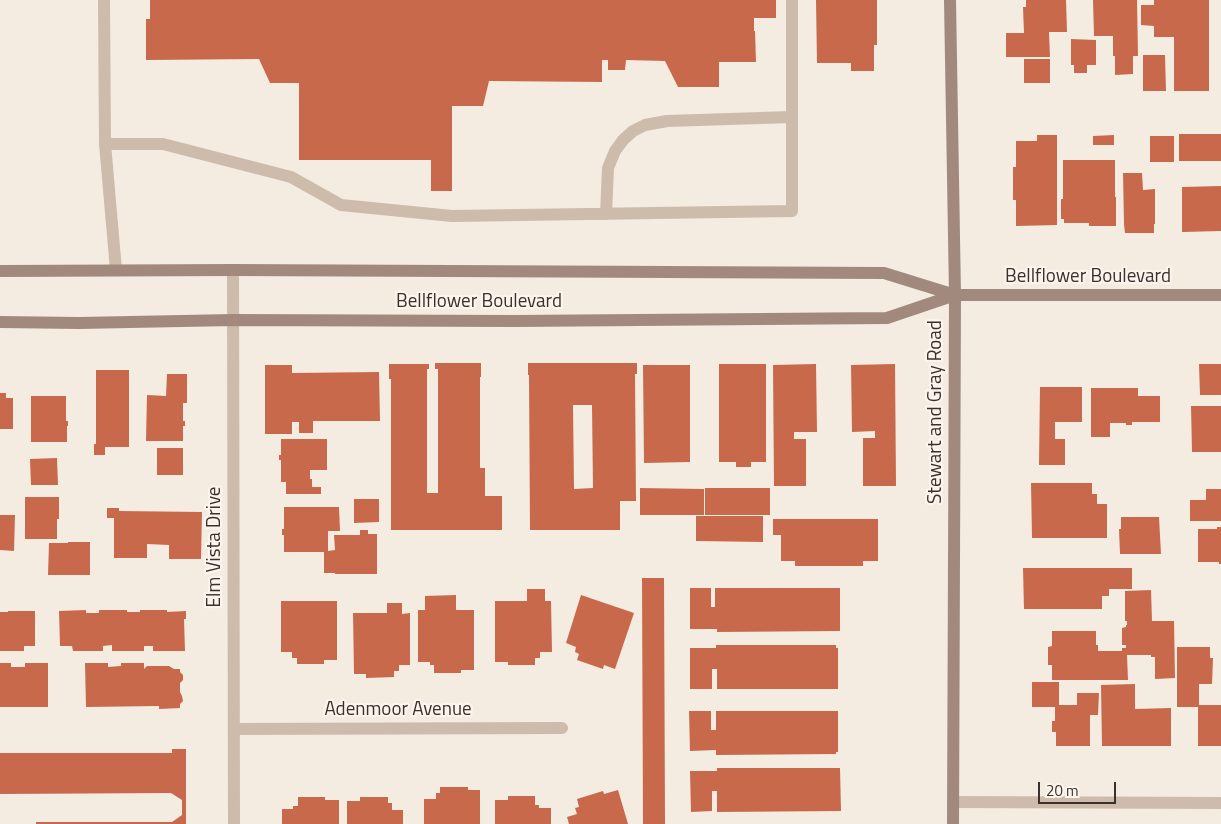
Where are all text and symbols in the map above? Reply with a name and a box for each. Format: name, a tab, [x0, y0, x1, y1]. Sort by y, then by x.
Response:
street label: Bellflower Boulevard	[1005, 266, 1171, 288]
street label: Bellflower Boulevard	[396, 291, 562, 313]
street label: Stewart and Gray Road	[925, 320, 947, 504]
street label: Elm Vista Drive	[204, 487, 226, 607]
street label: Adenmoor Avenue	[324, 699, 472, 721]
scale bar	[1041, 772, 1118, 804]
text: 20 m	[1046, 779, 1079, 802]

